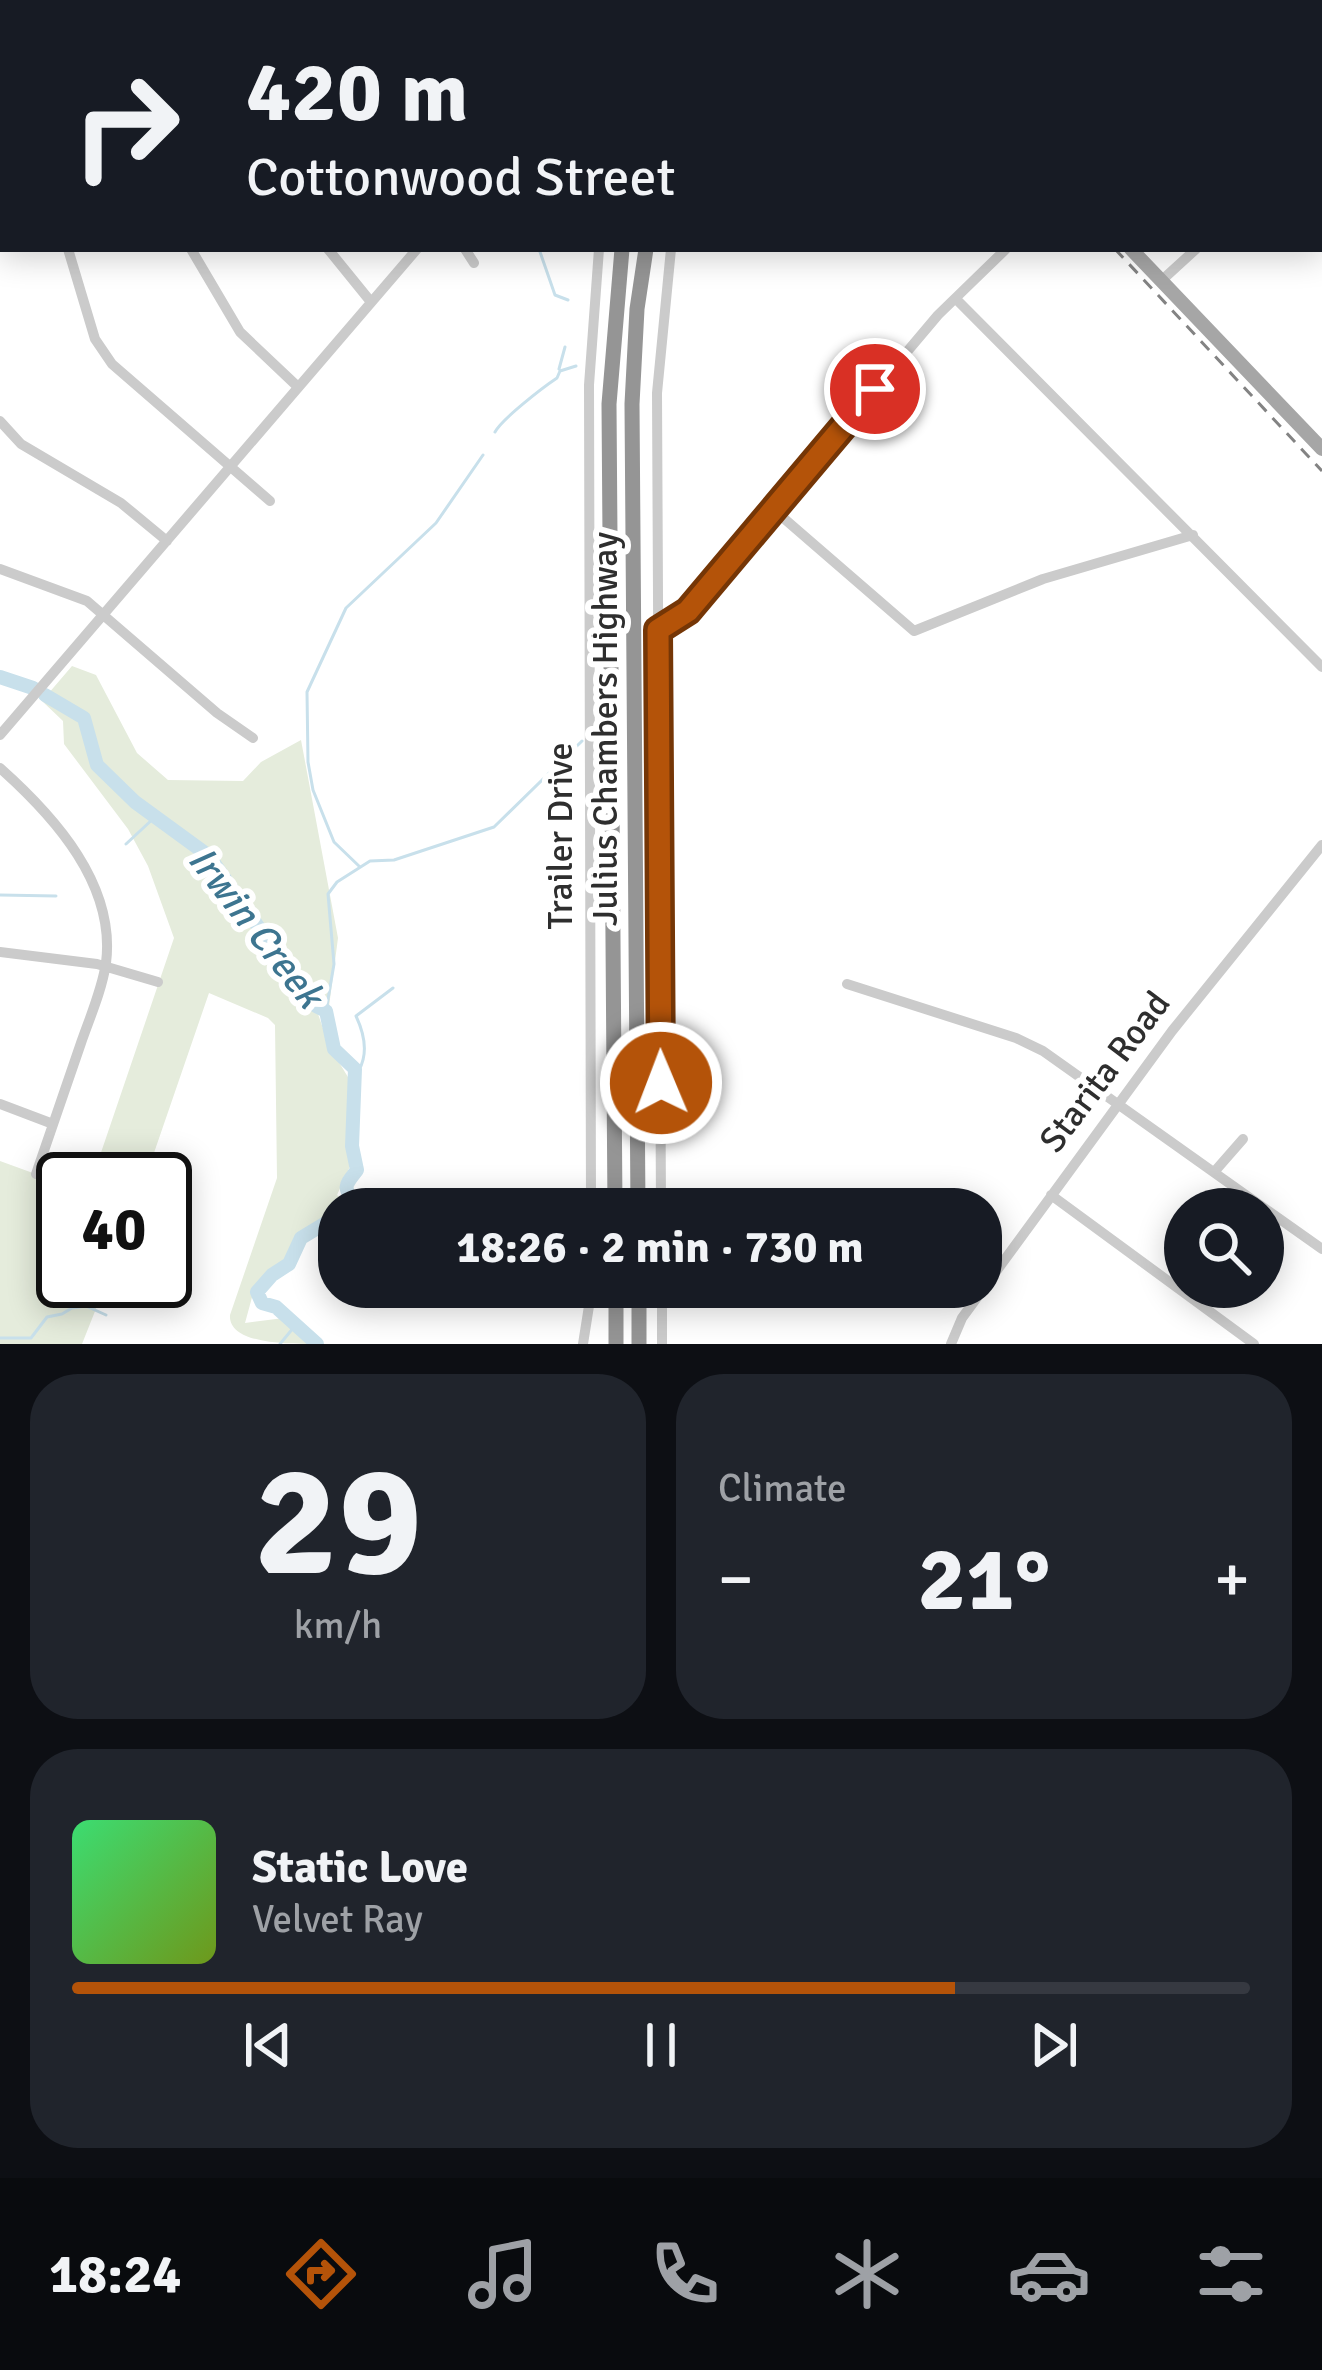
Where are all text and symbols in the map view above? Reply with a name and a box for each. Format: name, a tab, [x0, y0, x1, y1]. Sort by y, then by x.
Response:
text: 420 m	[246, 41, 468, 145]
icon: right	[48, 48, 204, 204]
text: Cottonwood Street	[246, 144, 675, 211]
pin	[824, 338, 926, 440]
icon: arrive	[842, 356, 908, 422]
street label: Julius Chambers Highway	[583, 532, 628, 926]
street label: Trailer Drive	[538, 743, 583, 929]
water label: Irwin Creek	[178, 837, 336, 1020]
street label: Starita Road	[1030, 983, 1180, 1161]
position arrow	[598, 1020, 724, 1146]
speed limit sign: 40	[36, 1152, 192, 1308]
map controls	[1164, 1188, 1284, 1308]
button: search	[1164, 1188, 1284, 1308]
text: 18:26 · 2 min · 730 m	[456, 1220, 864, 1275]
text: 29	[254, 1426, 422, 1619]
text: Climate	[718, 1464, 847, 1512]
text: 21°	[917, 1524, 1051, 1635]
text: −	[718, 1539, 754, 1620]
text: +	[1214, 1539, 1250, 1620]
text: km/h	[294, 1601, 382, 1649]
text: Static Love	[252, 1840, 468, 1895]
text: Velvet Ray	[252, 1895, 423, 1943]
icon: previous	[235, 2012, 301, 2078]
icon: pause	[628, 2012, 694, 2078]
icon: next	[1021, 2012, 1087, 2078]
icon: directions	[279, 2232, 363, 2316]
icon: music	[461, 2232, 545, 2316]
icon: phone	[643, 2232, 727, 2316]
icon: climate	[825, 2232, 909, 2316]
icon: car	[1007, 2232, 1091, 2316]
icon: filters	[1189, 2232, 1273, 2316]
text: 18:24	[49, 2241, 182, 2308]

